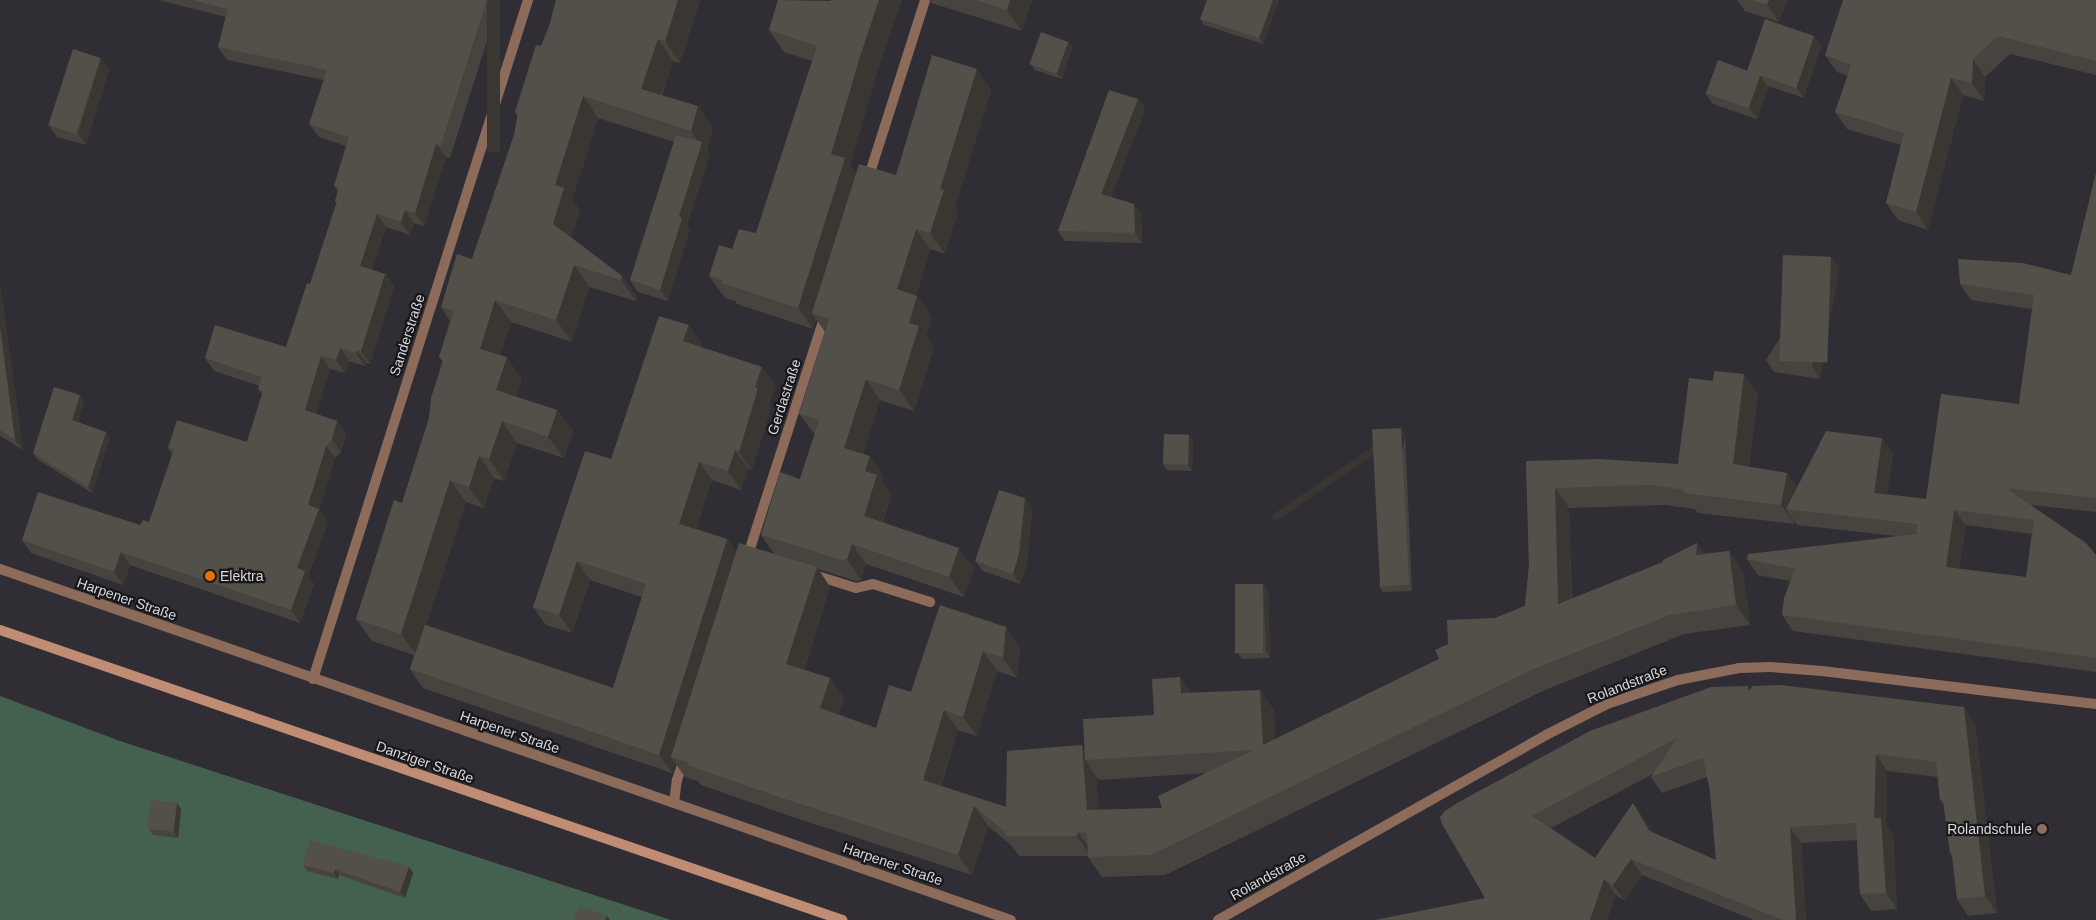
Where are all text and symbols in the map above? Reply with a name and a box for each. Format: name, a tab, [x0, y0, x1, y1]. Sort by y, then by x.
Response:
street label: Sanderstraße	[386, 292, 428, 378]
street label: Gerdastraße	[764, 357, 804, 437]
place label: Elektra	[220, 568, 264, 584]
marker: Elektra	[204, 570, 216, 582]
street label: Harpener Straße	[75, 574, 179, 624]
street label: Rolandstraße	[1585, 661, 1669, 707]
street label: Harpener Straße	[458, 707, 562, 757]
street label: Danziger Straße	[374, 737, 476, 787]
place label: Rolandschule	[1947, 821, 2032, 837]
marker: Rolandschule	[2036, 823, 2048, 835]
street label: Harpener Straße	[841, 839, 945, 889]
street label: Rolandstraße	[1227, 848, 1309, 904]

